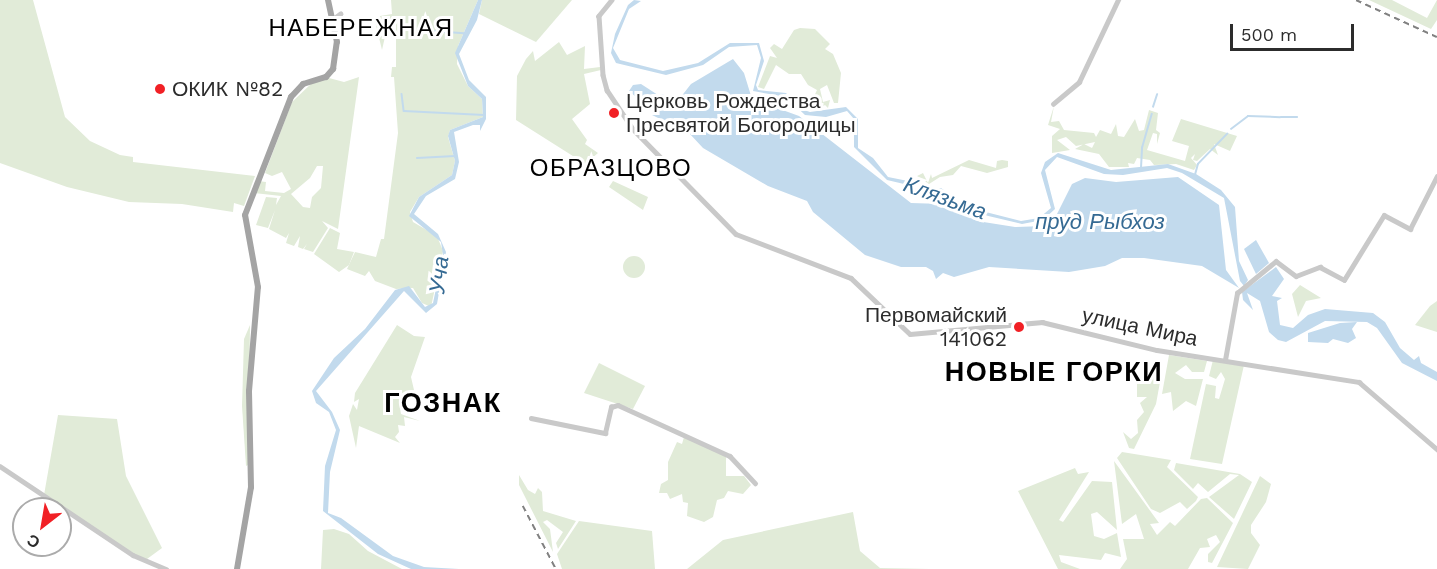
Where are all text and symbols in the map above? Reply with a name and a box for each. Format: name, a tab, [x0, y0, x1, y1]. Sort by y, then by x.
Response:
scale bar	[1233, 12, 1358, 50]
district label: НАБЕРЕЖНАЯ	[269, 15, 453, 43]
text: 500 m	[1241, 24, 1297, 45]
place label: ОКИК №82	[172, 76, 283, 102]
marker: ОКИК №82	[153, 82, 167, 96]
place label: Церковь Рождества Пресвятой Богородицы	[626, 88, 856, 138]
marker: Церковь Рождества Пресвятой Богородицы	[607, 106, 621, 120]
district label: ОБРАЗЦОВО	[530, 155, 692, 183]
water label: Клязьма	[900, 171, 990, 225]
water label: пруд Рыбхоз	[1035, 209, 1165, 235]
water label: Уча	[424, 255, 454, 295]
place label: Первомайский 141062	[865, 302, 1007, 352]
street label: улица Мира	[1080, 302, 1200, 352]
marker: Первомайский 141062	[1012, 320, 1026, 334]
district label: НОВЫЕ ГОРКИ	[945, 357, 1163, 389]
district label: ГОЗНАК	[384, 388, 502, 420]
north arrow	[12, 497, 72, 557]
text: С	[24, 530, 43, 552]

